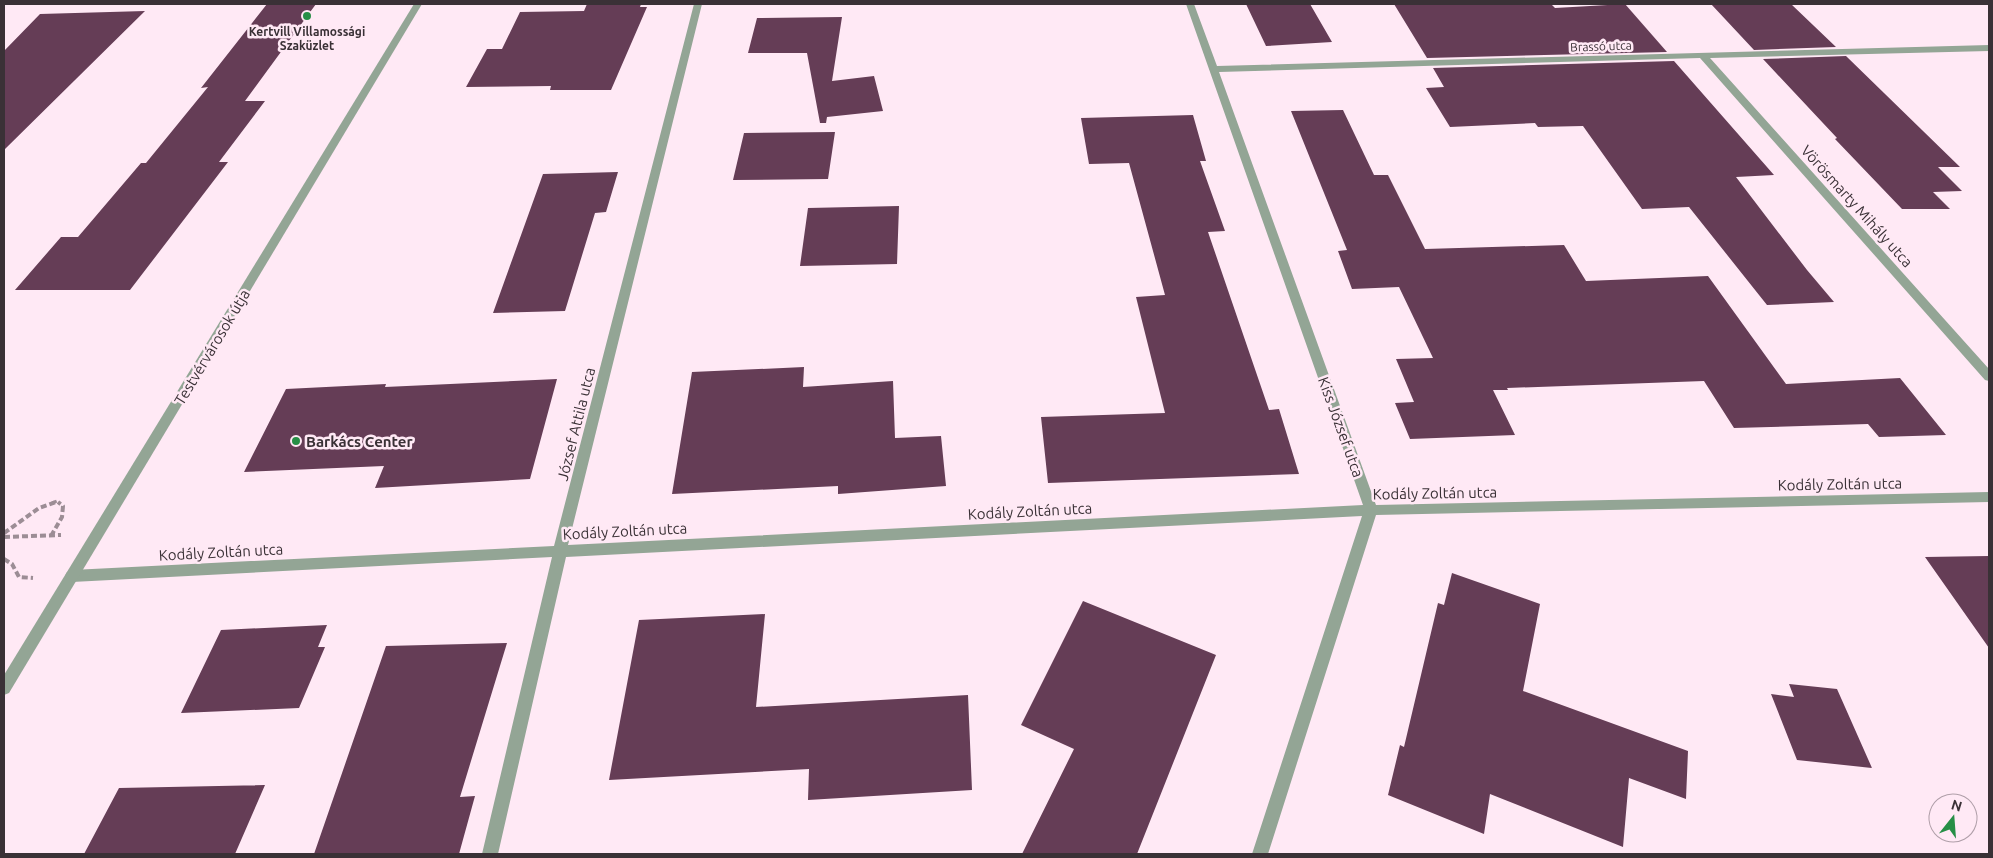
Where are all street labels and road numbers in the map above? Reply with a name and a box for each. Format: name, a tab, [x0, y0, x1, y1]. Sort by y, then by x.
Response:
street label: Brassó utca	[1570, 38, 1632, 54]
street label: Vörösmarty Mihály utca	[1798, 142, 1916, 270]
street label: Testvérvárosok útja	[171, 286, 253, 408]
street label: József Attila utca	[554, 366, 598, 482]
street label: Kiss József utca	[1315, 375, 1367, 479]
street label: Kodály Zoltán utca	[1778, 474, 1902, 494]
street label: Kodály Zoltán utca	[1373, 483, 1497, 503]
street label: Kodály Zoltán utca	[967, 499, 1093, 523]
street label: Kodály Zoltán utca	[562, 519, 688, 543]
street label: Kodály Zoltán utca	[158, 540, 284, 564]

